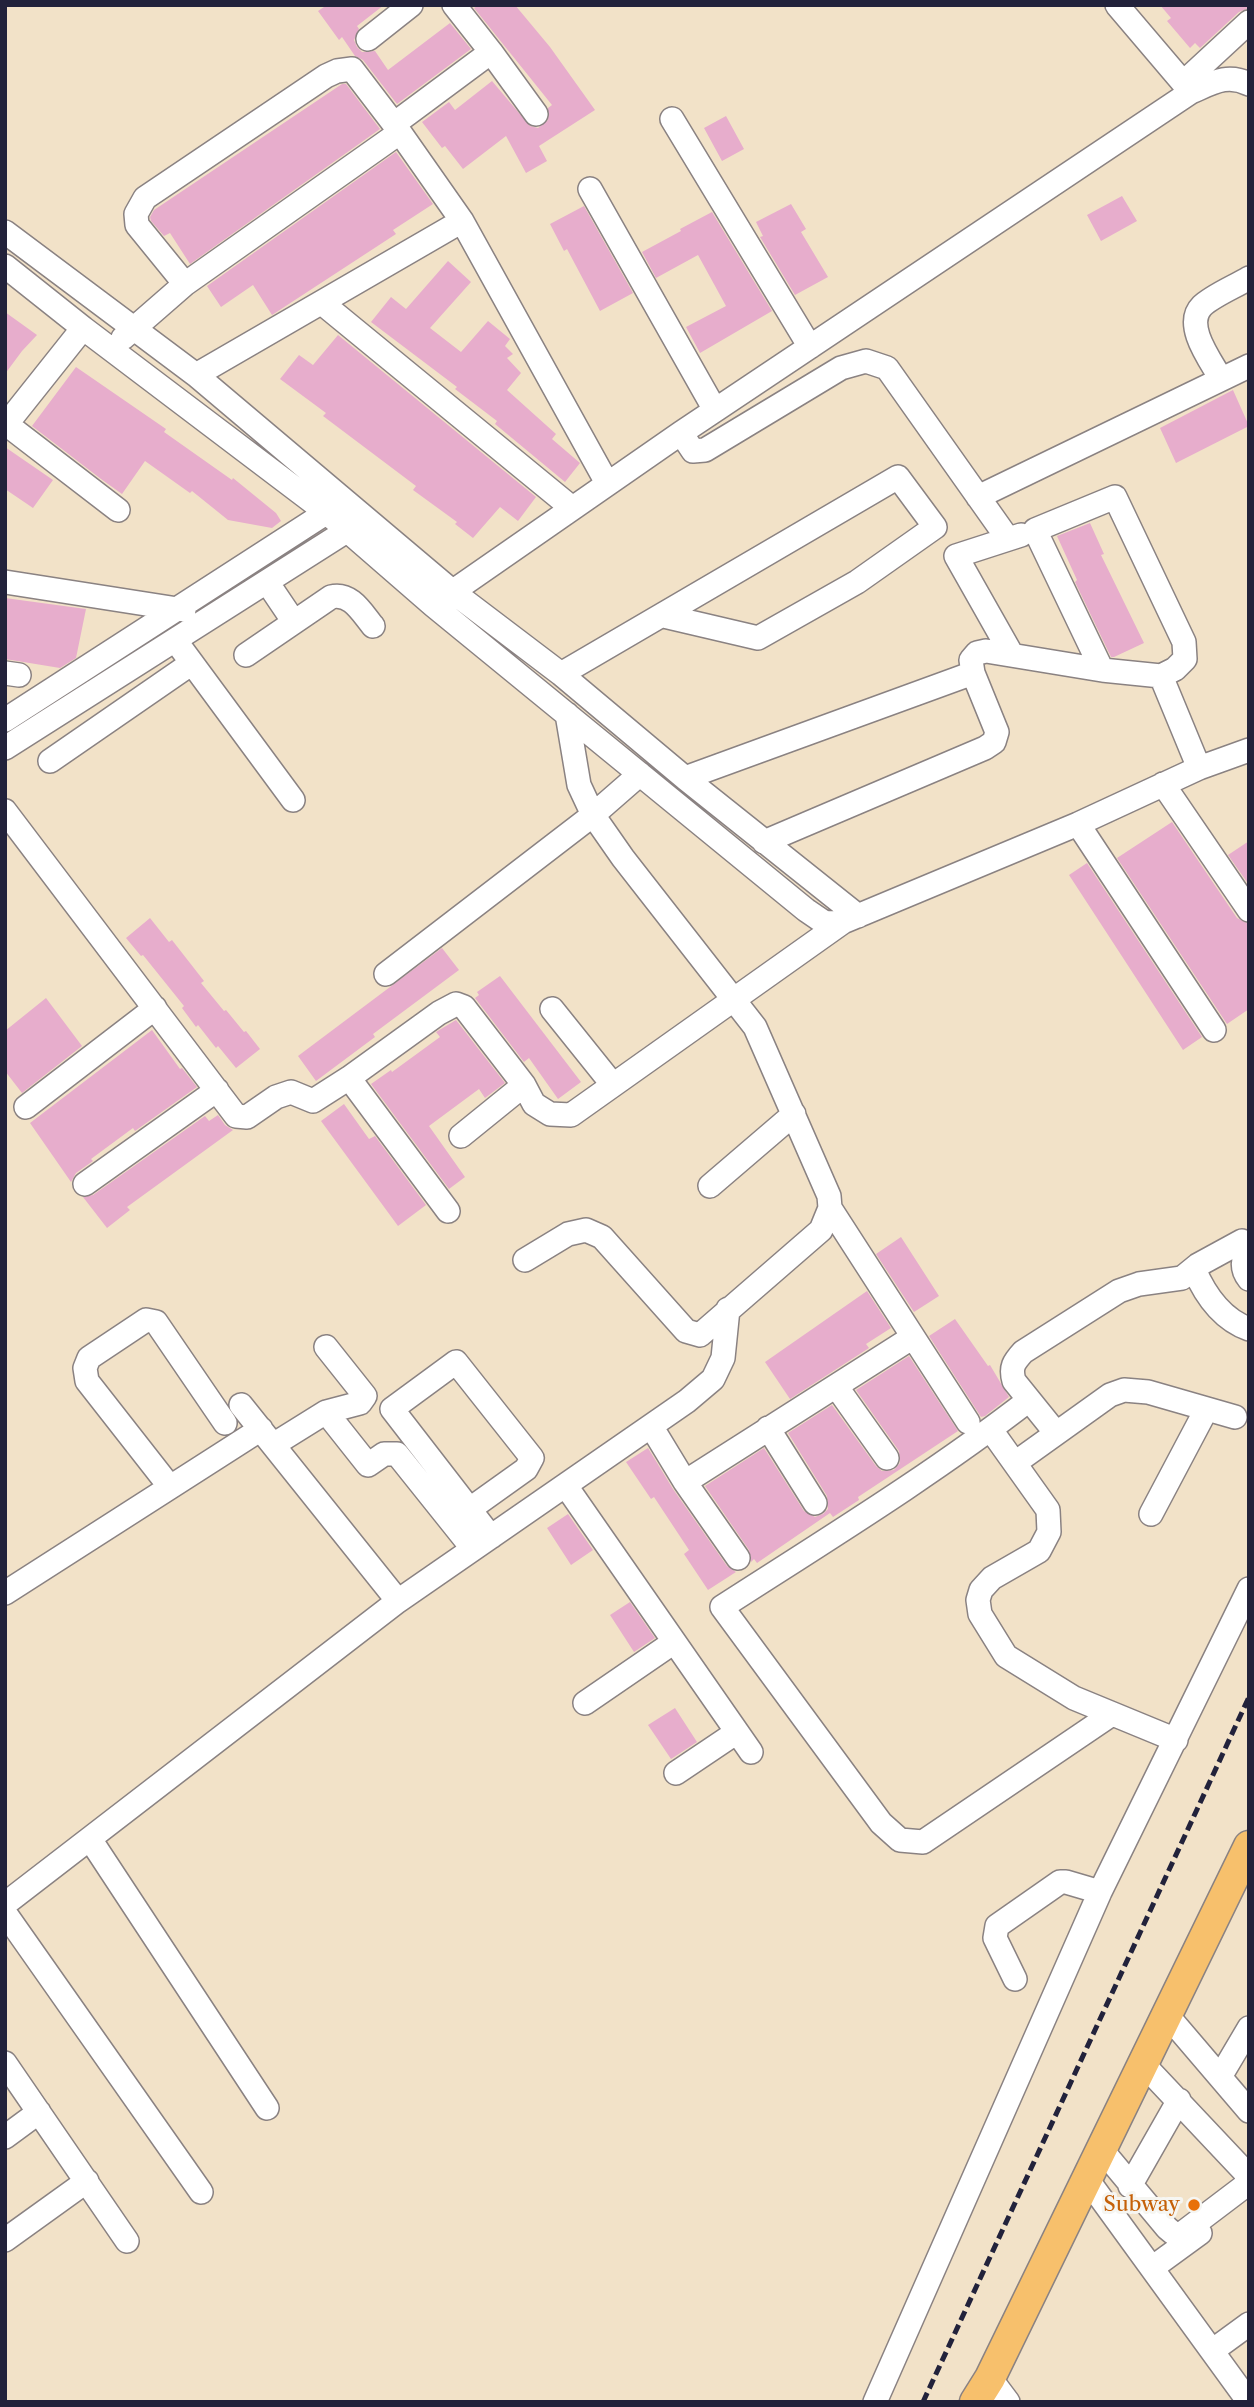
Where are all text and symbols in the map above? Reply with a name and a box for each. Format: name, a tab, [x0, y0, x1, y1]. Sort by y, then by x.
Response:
place label: Subway	[1103, 2192, 1180, 2218]
marker: Subway	[1186, 2197, 1202, 2213]

